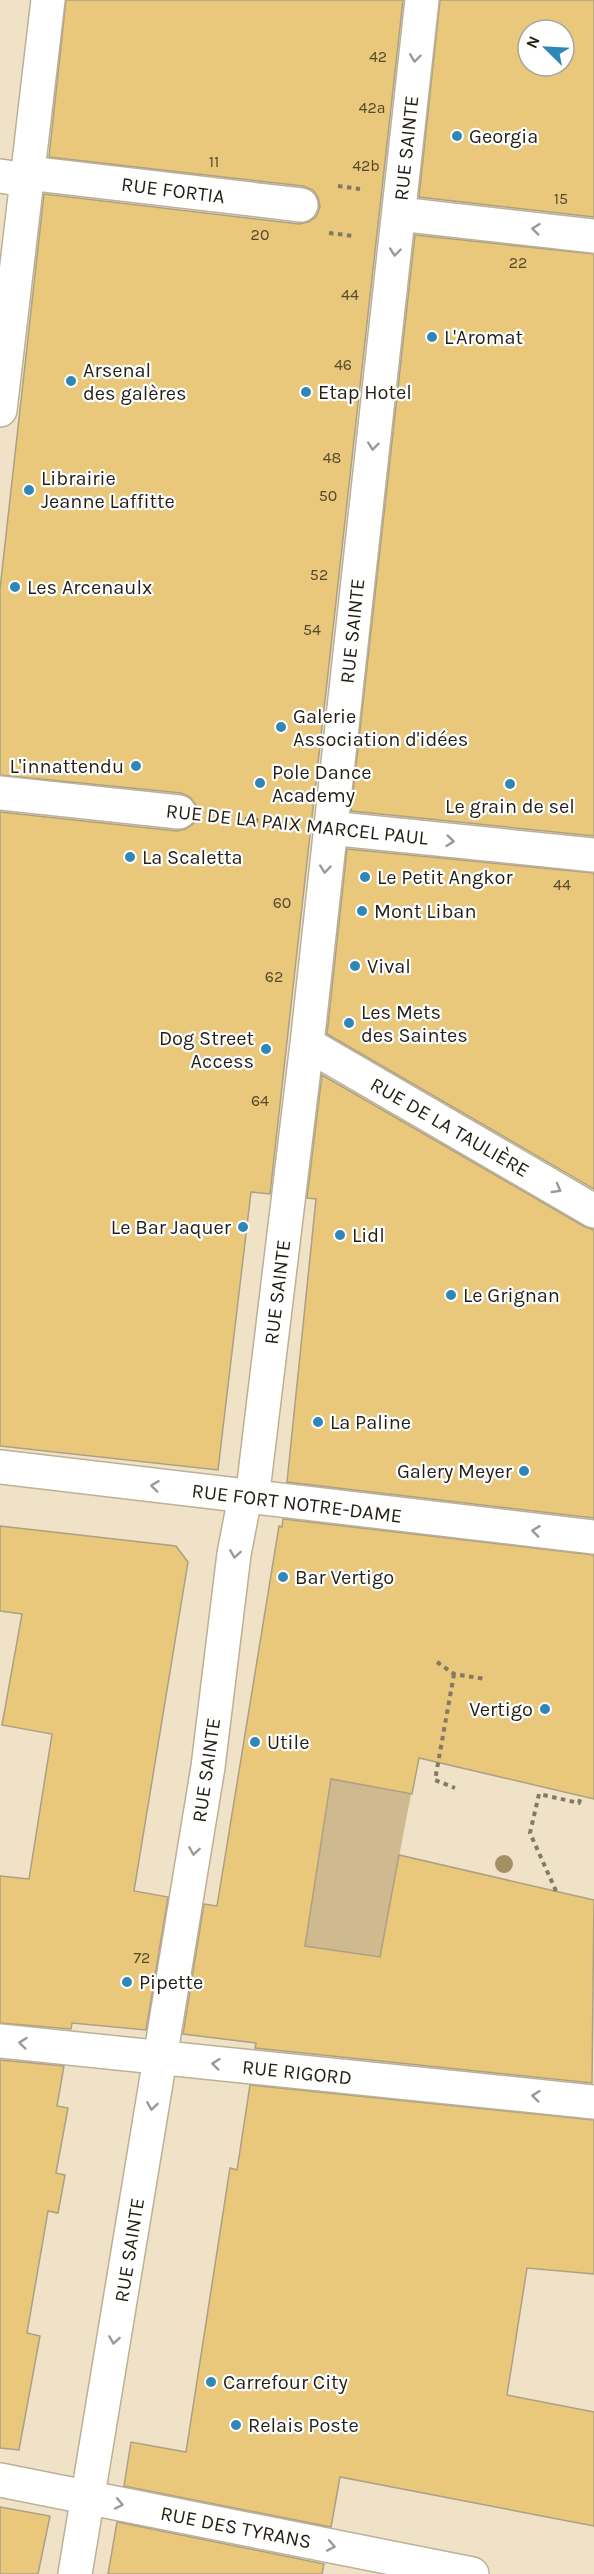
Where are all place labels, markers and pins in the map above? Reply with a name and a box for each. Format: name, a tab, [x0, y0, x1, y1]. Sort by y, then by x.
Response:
place label: Georgia	[469, 125, 538, 148]
marker: Georgia	[450, 129, 464, 143]
place label: L'Aromat	[444, 326, 523, 349]
marker: L'Aromat	[425, 330, 439, 344]
place label: Arsenal des galères	[83, 359, 187, 405]
marker: Arsenal des galères	[64, 374, 78, 388]
place label: Etap Hotel	[318, 381, 412, 404]
marker: Etap Hotel	[299, 385, 313, 399]
place label: Librairie Jeanne Laffitte	[41, 467, 175, 513]
marker: Librairie Jeanne Laffitte	[22, 483, 36, 497]
place label: Les Arcenaulx	[27, 576, 152, 599]
marker: Les Arcenaulx	[8, 580, 22, 594]
place label: Galerie Association d'idées	[293, 705, 468, 751]
marker: Galerie Association d'idées	[274, 720, 288, 734]
place label: L'innattendu	[9, 755, 124, 778]
marker: L'innattendu	[129, 759, 143, 773]
place label: Pole Dance Academy	[272, 761, 372, 807]
marker: Pole Dance Academy	[253, 776, 267, 790]
marker: Le grain de sel	[503, 777, 517, 791]
place label: Le grain de sel	[445, 795, 575, 818]
place label: La Scaletta	[142, 846, 242, 869]
marker: La Scaletta	[123, 850, 137, 864]
place label: Le Petit Angkor	[377, 866, 514, 889]
marker: Le Petit Angkor	[358, 870, 372, 884]
place label: Mont Liban	[374, 900, 476, 923]
marker: Mont Liban	[355, 904, 369, 918]
place label: Vival	[367, 955, 411, 978]
marker: Vival	[348, 959, 362, 973]
place label: Les Mets des Saintes	[361, 1001, 468, 1047]
marker: Les Mets des Saintes	[342, 1016, 356, 1030]
place label: Dog Street Access	[159, 1027, 254, 1073]
marker: Dog Street Access	[259, 1042, 273, 1056]
place label: Le Bar Jaquer	[111, 1216, 232, 1239]
marker: Le Bar Jaquer	[236, 1220, 250, 1234]
place label: Lidl	[352, 1224, 385, 1247]
marker: Lidl	[333, 1228, 347, 1242]
place label: Le Grignan	[463, 1284, 560, 1307]
marker: Le Grignan	[444, 1288, 458, 1302]
place label: La Paline	[330, 1411, 411, 1434]
marker: La Paline	[311, 1415, 325, 1429]
place label: Galery Meyer	[397, 1460, 513, 1483]
marker: Galery Meyer	[517, 1464, 531, 1478]
place label: Bar Vertigo	[295, 1566, 394, 1589]
marker: Bar Vertigo	[276, 1570, 290, 1584]
place label: Vertigo	[469, 1698, 533, 1721]
marker: Vertigo	[538, 1702, 552, 1716]
place label: Utile	[267, 1731, 309, 1754]
marker: Utile	[248, 1735, 262, 1749]
place label: Pipette	[139, 1971, 203, 1994]
marker: Pipette	[120, 1975, 134, 1989]
place label: Carrefour City	[223, 2371, 348, 2394]
marker: Carrefour City	[204, 2375, 218, 2389]
place label: Relais Poste	[248, 2414, 359, 2437]
marker: Relais Poste	[229, 2418, 243, 2432]

